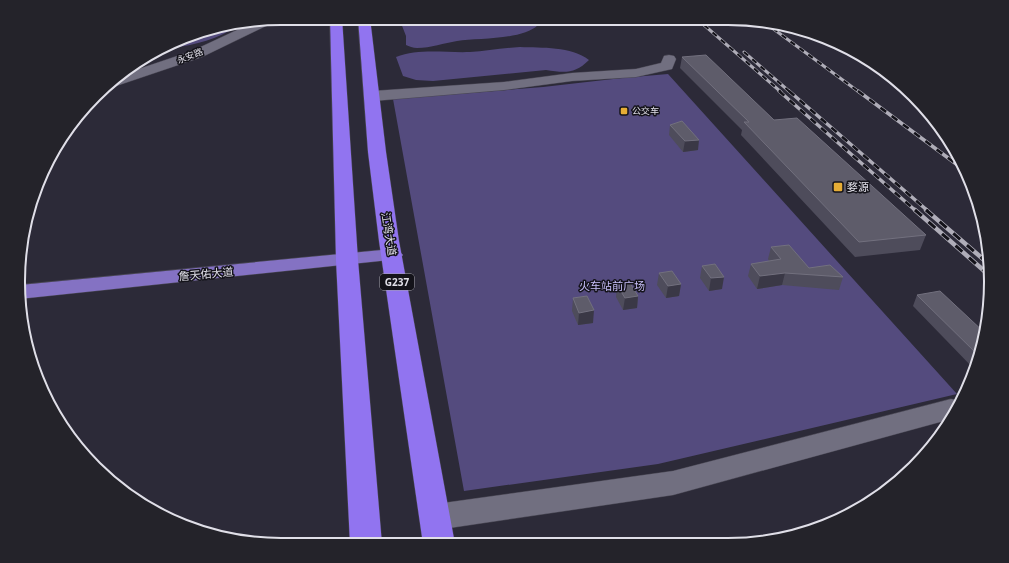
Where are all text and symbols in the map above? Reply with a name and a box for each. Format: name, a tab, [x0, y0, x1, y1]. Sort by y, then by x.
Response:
street label: 永安路	[175, 45, 205, 66]
place label: 公交车	[632, 104, 659, 117]
marker: 公交车	[619, 106, 629, 116]
place label: 婺源	[847, 179, 869, 194]
marker: 婺源	[832, 181, 844, 193]
street label: 江湾大道	[379, 211, 400, 257]
street label: 詹天佑大道	[178, 264, 234, 283]
road number: G237	[380, 274, 414, 290]
park label: 火车站前广场	[579, 278, 645, 293]

